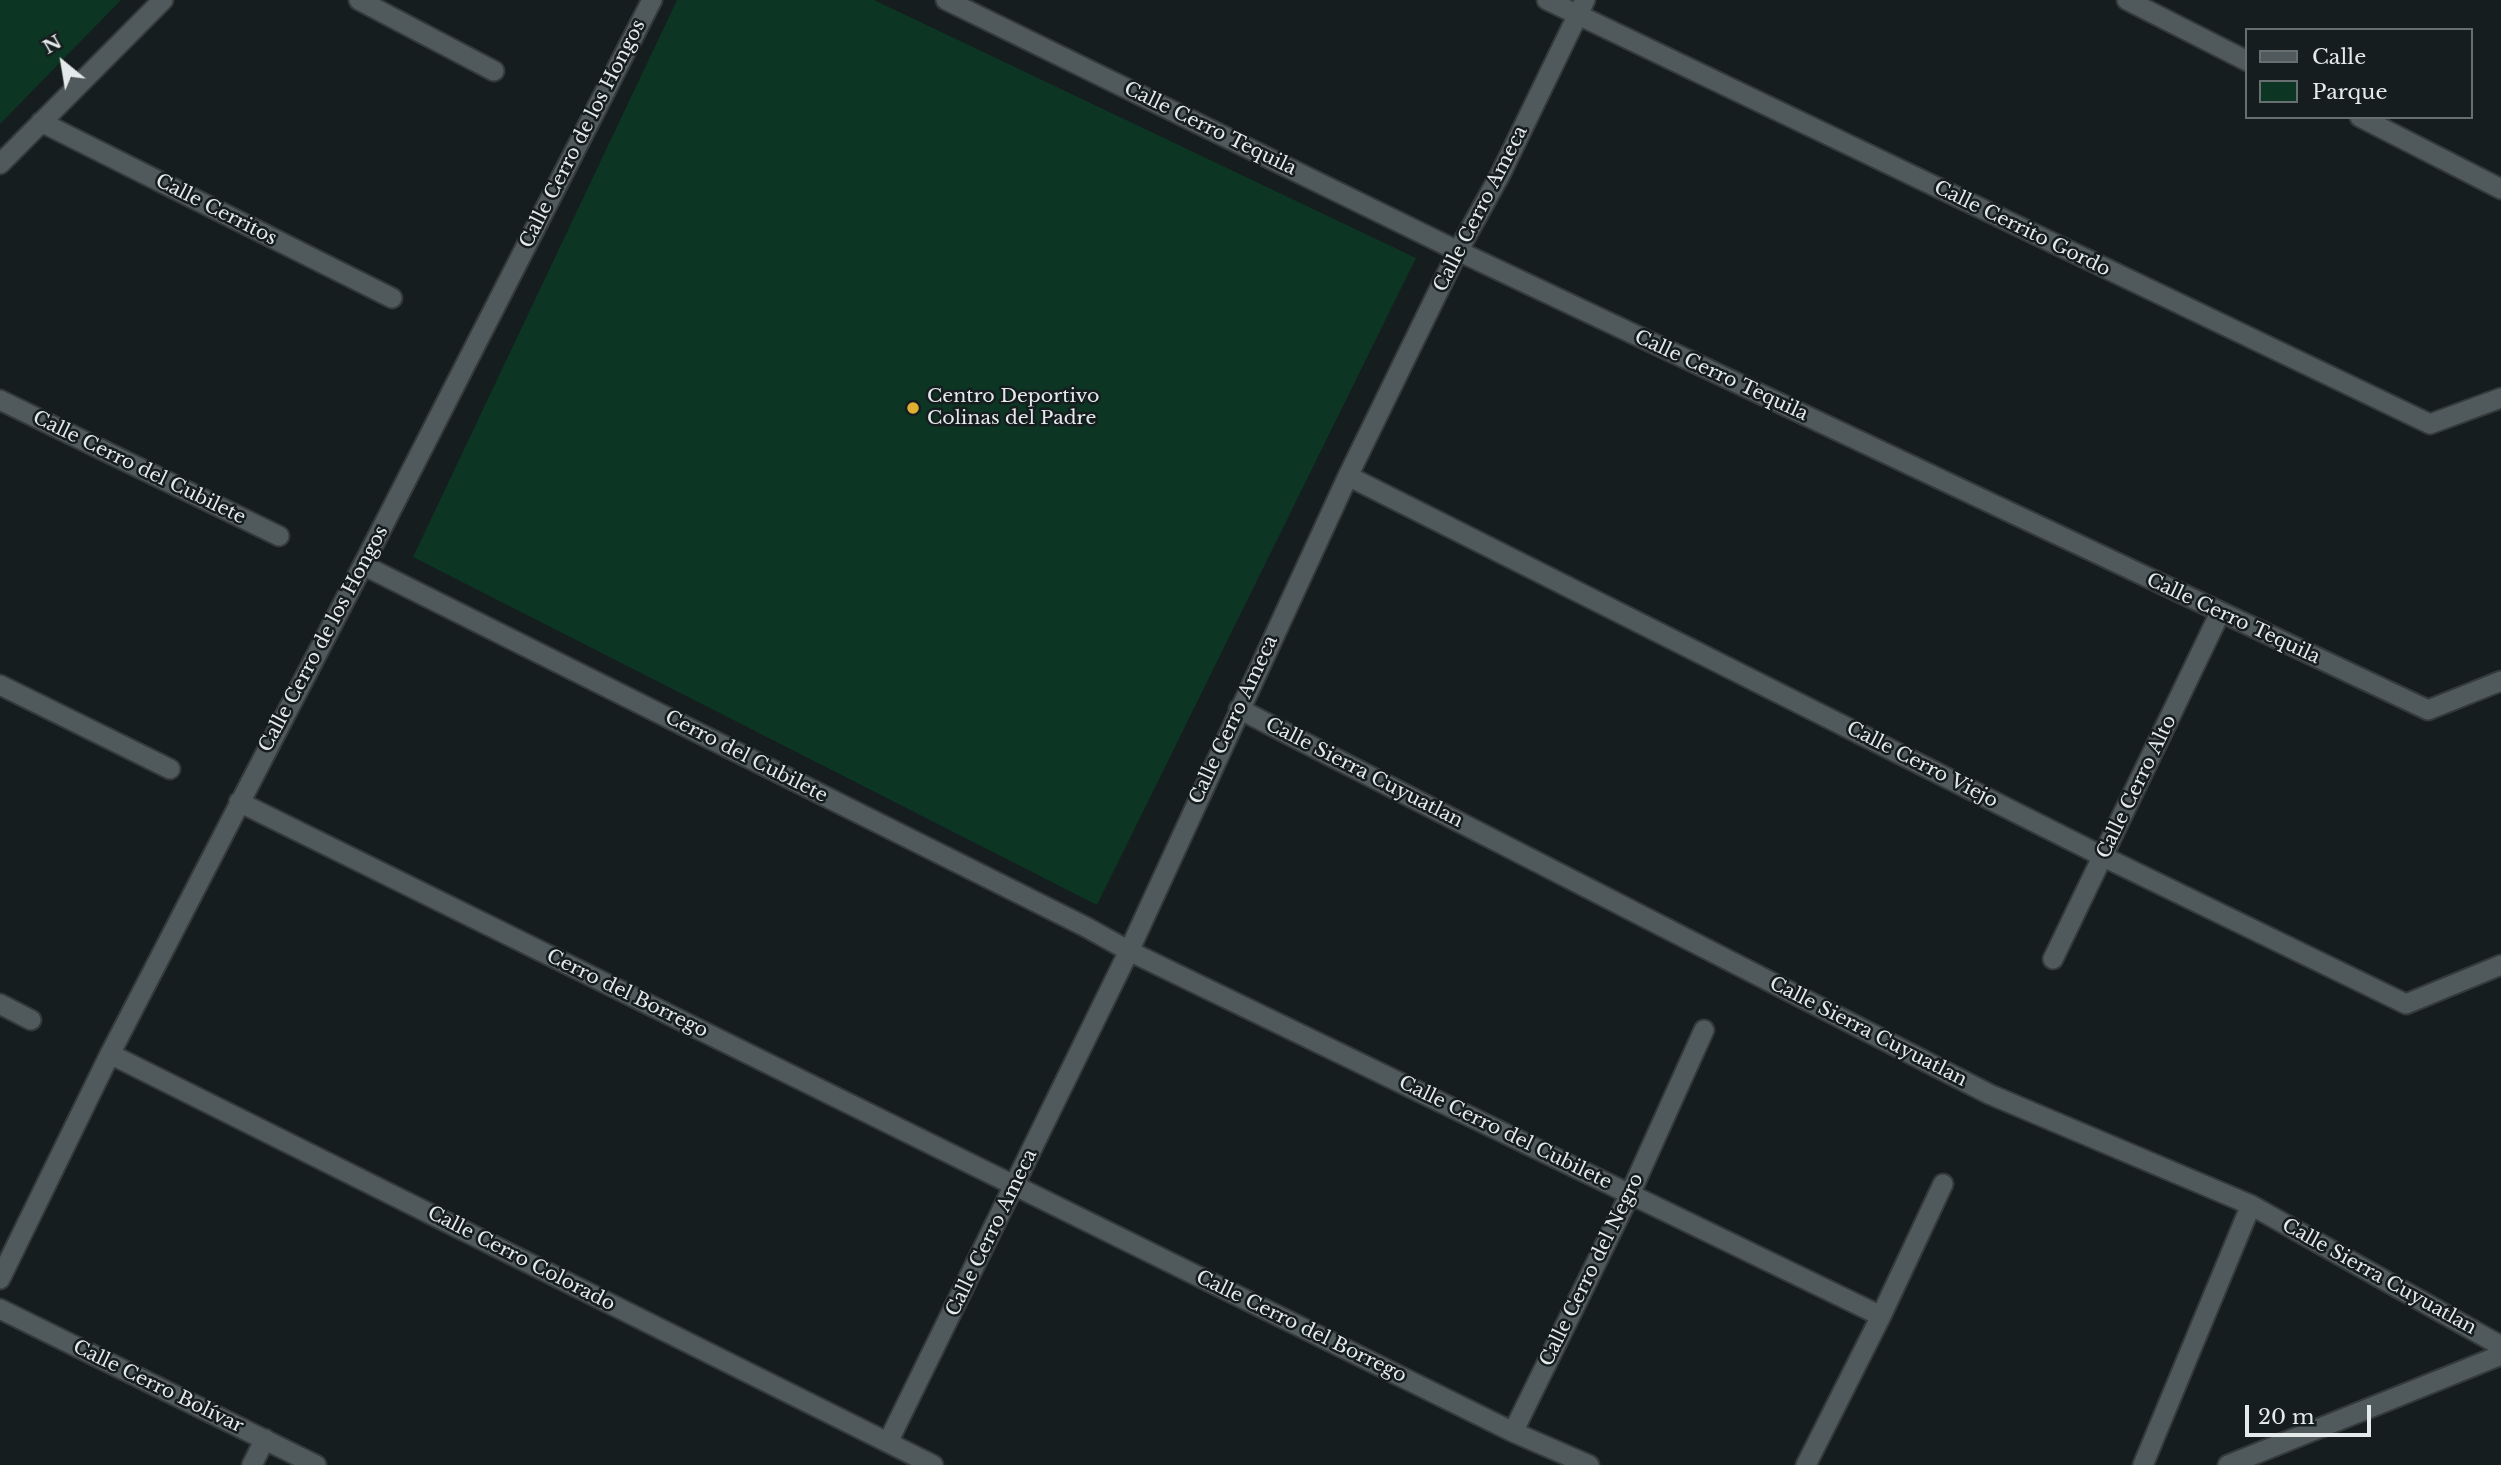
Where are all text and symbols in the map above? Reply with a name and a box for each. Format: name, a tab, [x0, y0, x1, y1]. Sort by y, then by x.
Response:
street label: Calle Cerro de los Hongos	[515, 16, 651, 252]
north arrow	[28, 28, 98, 98]
legend	[2246, 28, 2473, 119]
text: N	[39, 30, 66, 59]
text: Calle	[2312, 44, 2366, 70]
street label: Calle Cerro Tequila	[1120, 77, 1300, 181]
text: Parque	[2312, 79, 2387, 105]
street label: Calle Cerro Ameca	[1429, 122, 1533, 296]
street label: Calle Cerritos	[151, 170, 281, 250]
street label: Calle Cerrito Gordo	[1930, 176, 2114, 282]
street label: Calle Cerro Tequila	[1631, 326, 1811, 426]
place label: Centro Deportivo Colinas del Padre	[927, 386, 1099, 430]
marker: Centro Deportivo Colinas del Padre	[905, 400, 921, 416]
street label: Calle Cerro del Cubilete	[29, 407, 249, 529]
street label: Calle Cerro de los Hongos	[255, 522, 393, 756]
street label: Calle Cerro Tequila	[2143, 569, 2323, 669]
street label: Calle Cerro Ameca	[1185, 632, 1283, 808]
street label: Cerro del Cubilete	[661, 706, 831, 808]
street label: Calle Cerro Alto	[2092, 712, 2182, 862]
street label: Calle Sierra Cuyuatlan	[1261, 713, 1467, 833]
street label: Calle Cerro Viejo	[1843, 717, 2001, 813]
street label: Cerro del Borrego	[543, 945, 711, 1043]
street label: Calle Sierra Cuyuatlan	[1765, 972, 1971, 1092]
street label: Calle Cerro del Cubilete	[1395, 1072, 1615, 1194]
street label: Calle Cerro Ameca	[942, 1146, 1042, 1320]
street label: Calle Cerro del Negro	[1535, 1170, 1649, 1370]
street label: Calle Cerro Colorado	[423, 1202, 619, 1316]
street label: Calle Sierra Cuyuatlan	[2278, 1214, 2480, 1340]
street label: Calle Cerro del Borrego	[1192, 1266, 1410, 1388]
street label: Calle Cerro Bolívar	[69, 1336, 247, 1438]
scale bar	[2249, 1392, 2375, 1436]
text: 20 m	[2258, 1404, 2315, 1430]

